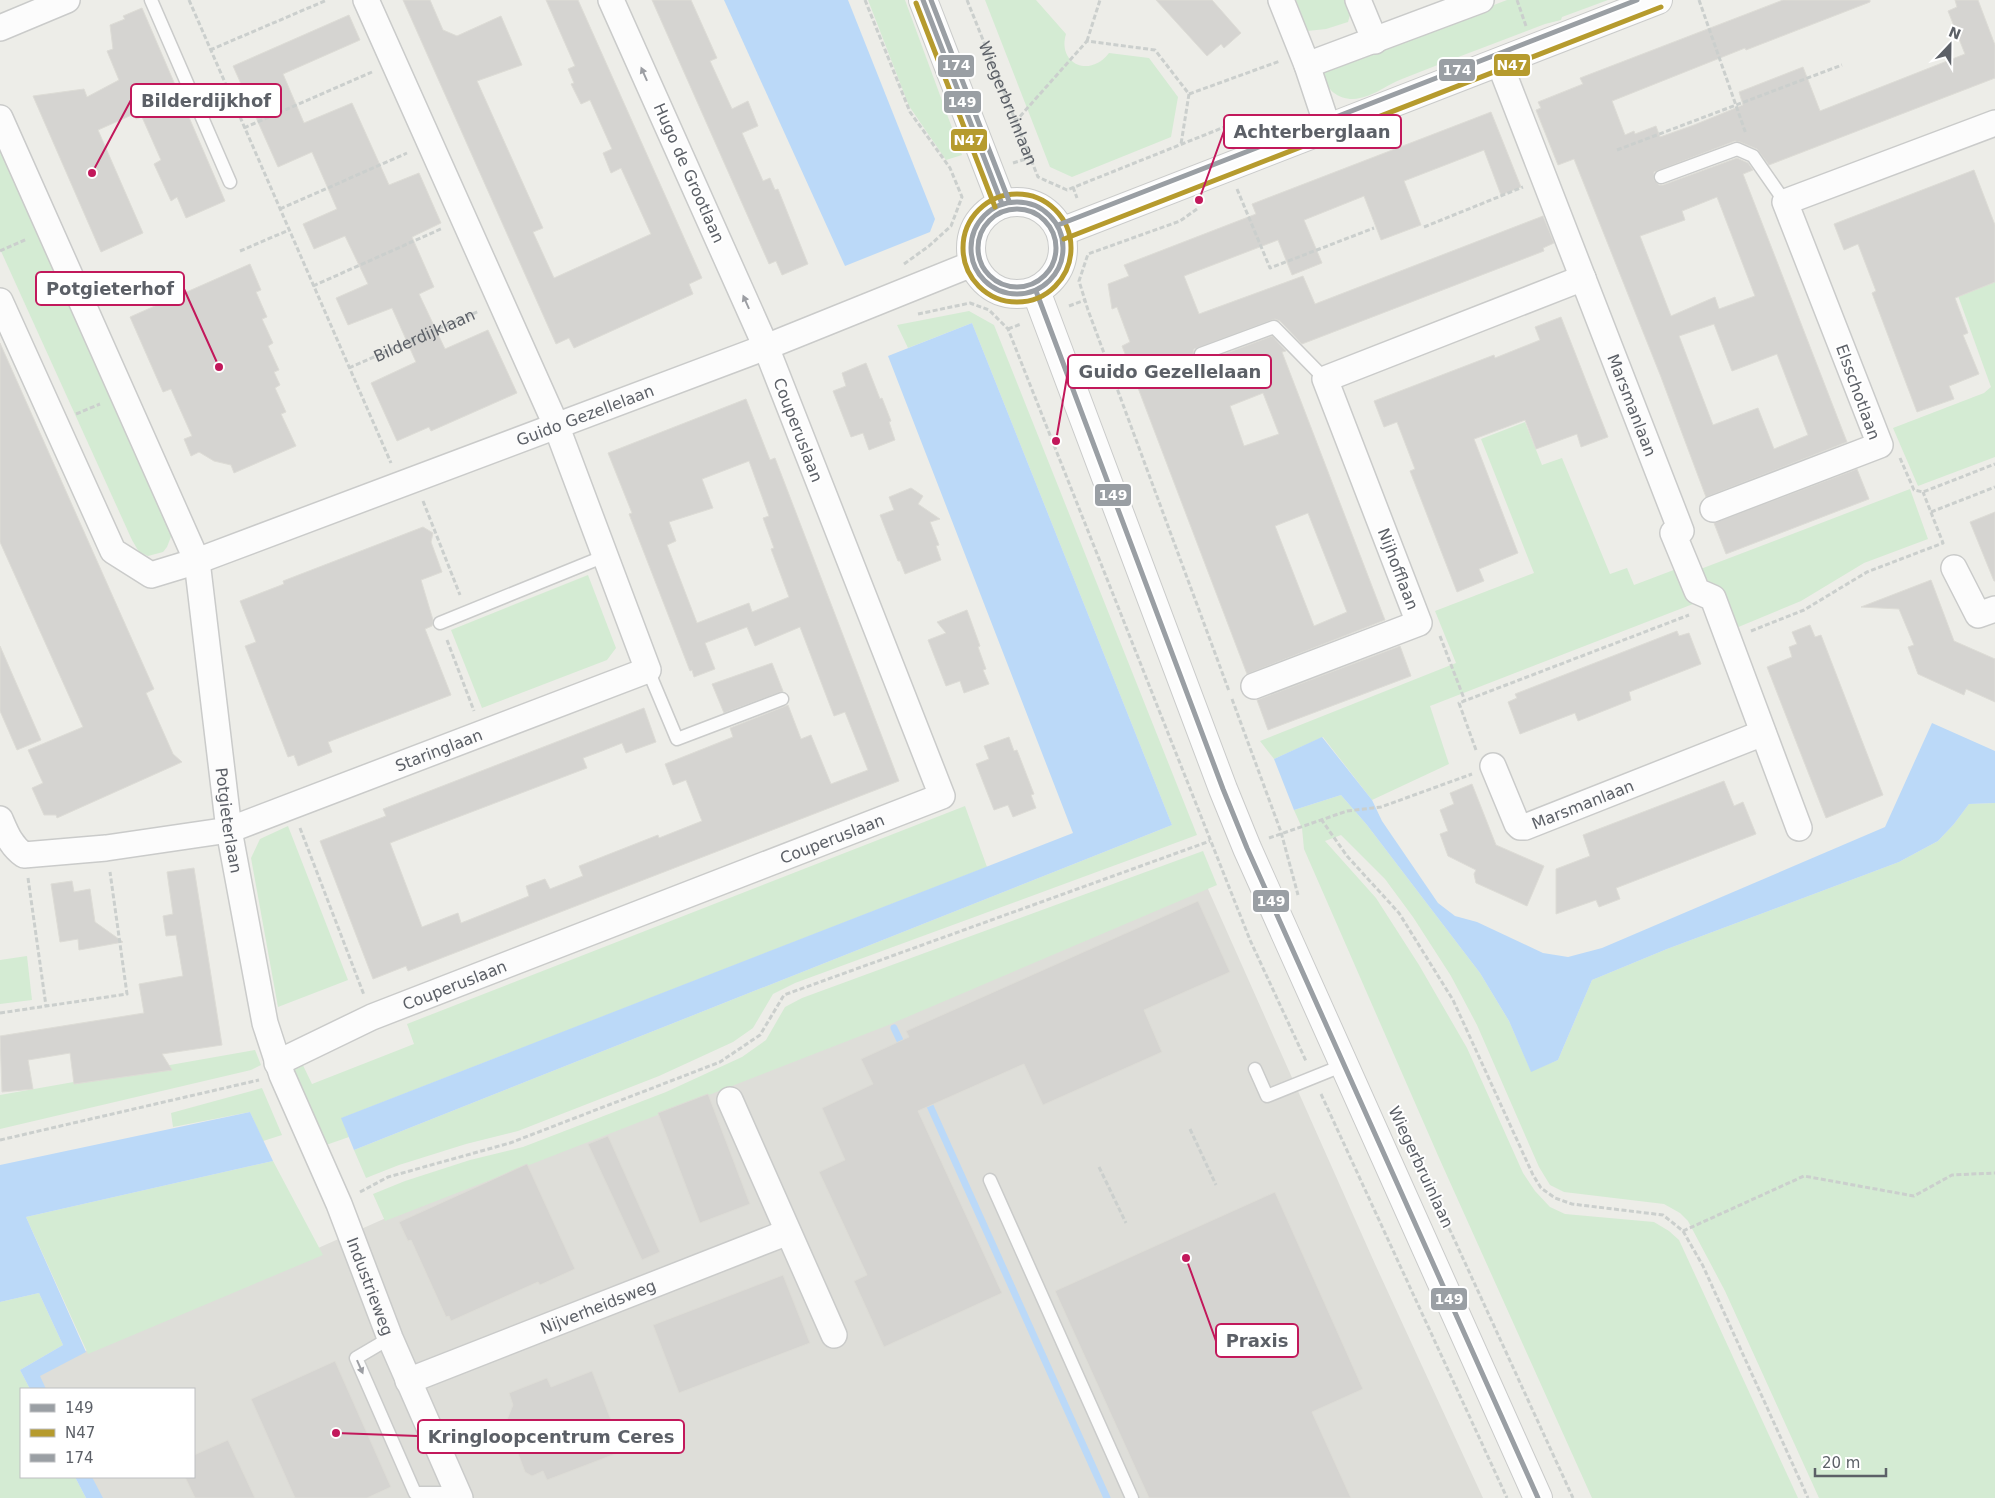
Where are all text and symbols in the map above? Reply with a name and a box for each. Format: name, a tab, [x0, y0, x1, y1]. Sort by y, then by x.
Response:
north arrow	[1925, 20, 1975, 70]
text: N	[1946, 23, 1963, 43]
street label: Wiegerbruinlaan	[975, 38, 1042, 168]
line badge: N47	[1493, 53, 1531, 77]
line badge: 174	[937, 54, 975, 78]
text: 174	[941, 57, 971, 73]
text: N47	[1496, 57, 1528, 73]
line badge: 174	[1438, 58, 1476, 82]
text: 174	[1442, 62, 1472, 78]
one-way arrow	[640, 67, 648, 81]
callout: Bilderdijkhof	[131, 84, 281, 117]
text: Bilderdijkhof	[141, 90, 271, 111]
line badge: 149	[943, 90, 982, 114]
text: 149	[947, 94, 977, 110]
street label: Hugo de Grootlaan	[650, 100, 728, 246]
callout: Achterberglaan	[1224, 115, 1401, 148]
text: Achterberglaan	[1233, 121, 1391, 142]
line badge: N47	[950, 128, 988, 152]
text: N47	[953, 132, 985, 148]
callout: Potgieterhof	[36, 272, 184, 305]
text: Potgieterhof	[46, 278, 174, 299]
one-way arrow	[742, 295, 750, 309]
street label: Bilderdijklaan	[370, 305, 478, 366]
street label: Elsschotlaan	[1832, 342, 1884, 442]
street label: Marsmanlaan	[1604, 351, 1661, 459]
callout: Guido Gezellelaan	[1068, 355, 1271, 388]
text: Guido Gezellelaan	[1079, 361, 1261, 382]
street label: Couperuslaan	[769, 375, 827, 485]
street label: Guido Gezellelaan	[514, 381, 657, 450]
line badge: 149	[1094, 483, 1132, 507]
text: 149	[1098, 487, 1128, 503]
street label: Nijhofflaan	[1374, 525, 1422, 613]
street label: Staringlaan	[392, 725, 485, 775]
street label: Potgieterlaan	[212, 766, 246, 875]
street label: Marsmanlaan	[1529, 775, 1637, 833]
street label: Couperuslaan	[777, 810, 887, 867]
line badge: 149	[1252, 889, 1290, 913]
text: 149	[1256, 893, 1286, 909]
street label: Couperuslaan	[400, 956, 509, 1014]
street label: Wiegerbruinlaan	[1384, 1103, 1458, 1231]
street label: Industrieweg	[343, 1235, 398, 1338]
street label: Nijverheidsweg	[537, 1275, 658, 1338]
line badge: 149	[1430, 1287, 1468, 1311]
text: 149	[1434, 1291, 1464, 1307]
callout: Praxis	[1216, 1324, 1298, 1357]
text: Praxis	[1226, 1330, 1288, 1351]
one-way arrow	[356, 1360, 364, 1374]
legend	[20, 1388, 195, 1478]
text: 149	[65, 1399, 94, 1417]
callout: Kringloopcentrum Ceres	[418, 1420, 684, 1453]
text: N47	[65, 1424, 95, 1442]
text: Kringloopcentrum Ceres	[428, 1426, 674, 1447]
scale bar	[1815, 1446, 1886, 1478]
text: 174	[65, 1449, 94, 1467]
text: 20 m	[1822, 1454, 1860, 1472]

